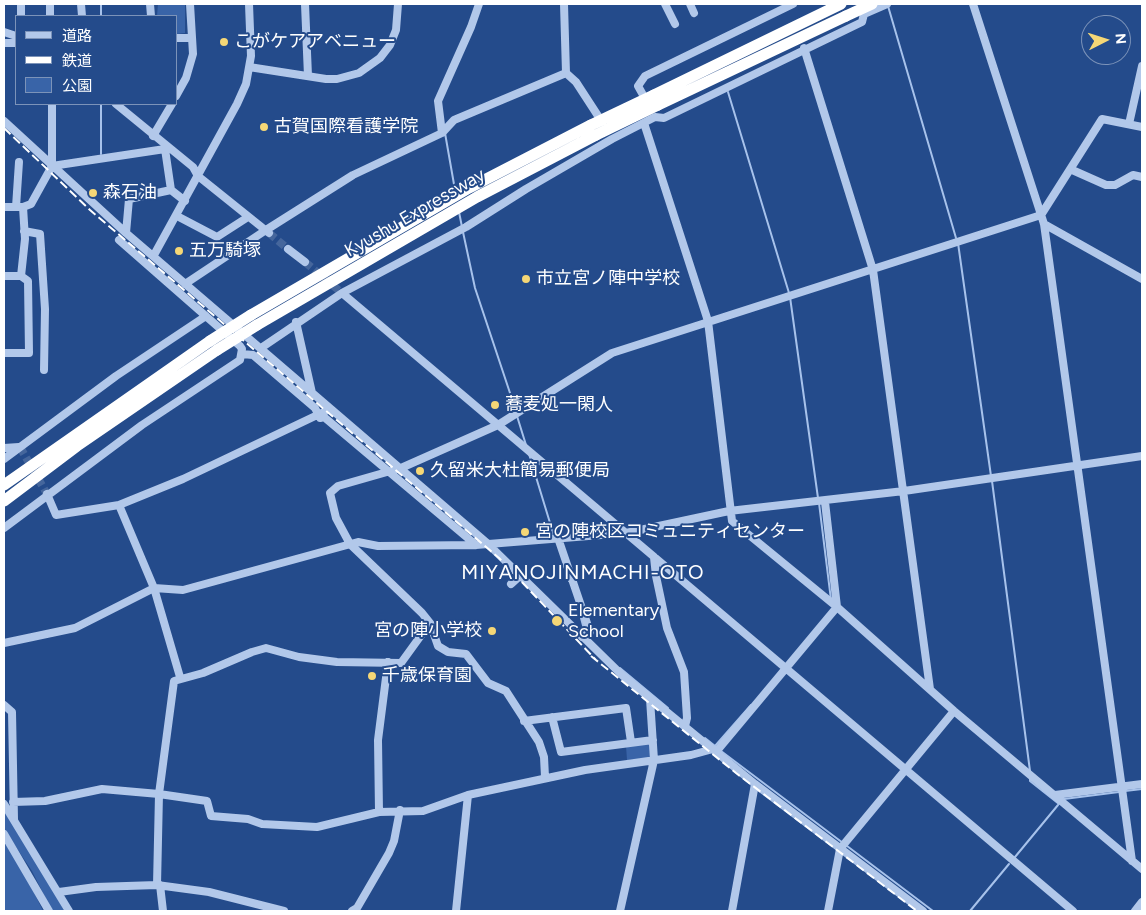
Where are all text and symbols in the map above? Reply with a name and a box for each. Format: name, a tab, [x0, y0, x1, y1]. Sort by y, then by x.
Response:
legend	[15, 15, 178, 105]
north arrow	[1081, 15, 1131, 65]
text: 道路	[62, 27, 92, 45]
place label: こがケアアベニュー	[234, 31, 396, 53]
text: N	[1112, 33, 1129, 45]
marker: こがケアアベニュー	[218, 36, 230, 48]
text: 鉄道	[62, 52, 92, 70]
text: 公園	[62, 77, 92, 95]
place label: 古賀国際看護学院	[274, 116, 418, 138]
marker: 古賀国際看護学院	[258, 121, 270, 133]
street label: Kyushu Expressway	[341, 164, 489, 262]
place label: 森石油	[103, 182, 157, 204]
marker: 森石油	[87, 187, 99, 199]
place label: 五万騎塚	[189, 240, 261, 262]
marker: 五万騎塚	[173, 245, 185, 257]
place label: 市立宮ノ陣中学校	[536, 268, 680, 290]
marker: 市立宮ノ陣中学校	[520, 273, 532, 285]
place label: 蕎麦処一閑人	[505, 394, 613, 416]
marker: 蕎麦処一閑人	[489, 399, 501, 411]
place label: 久留米大杜簡易郵便局	[430, 460, 610, 482]
marker: 久留米大杜簡易郵便局	[414, 465, 426, 477]
place label: 宮の陣校区コミュニティセンター	[535, 521, 805, 543]
marker: 宮の陣校区コミュニティセンター	[519, 526, 531, 538]
district label: MIYANOJINMACHI-OTO	[459, 561, 707, 585]
place label: Elementary School	[568, 600, 659, 642]
marker: Elementary School	[550, 614, 564, 628]
place label: 宮の陣小学校	[374, 620, 482, 642]
marker: 宮の陣小学校	[486, 625, 498, 637]
place label: 千歳保育園	[382, 665, 472, 687]
marker: 千歳保育園	[366, 670, 378, 682]

